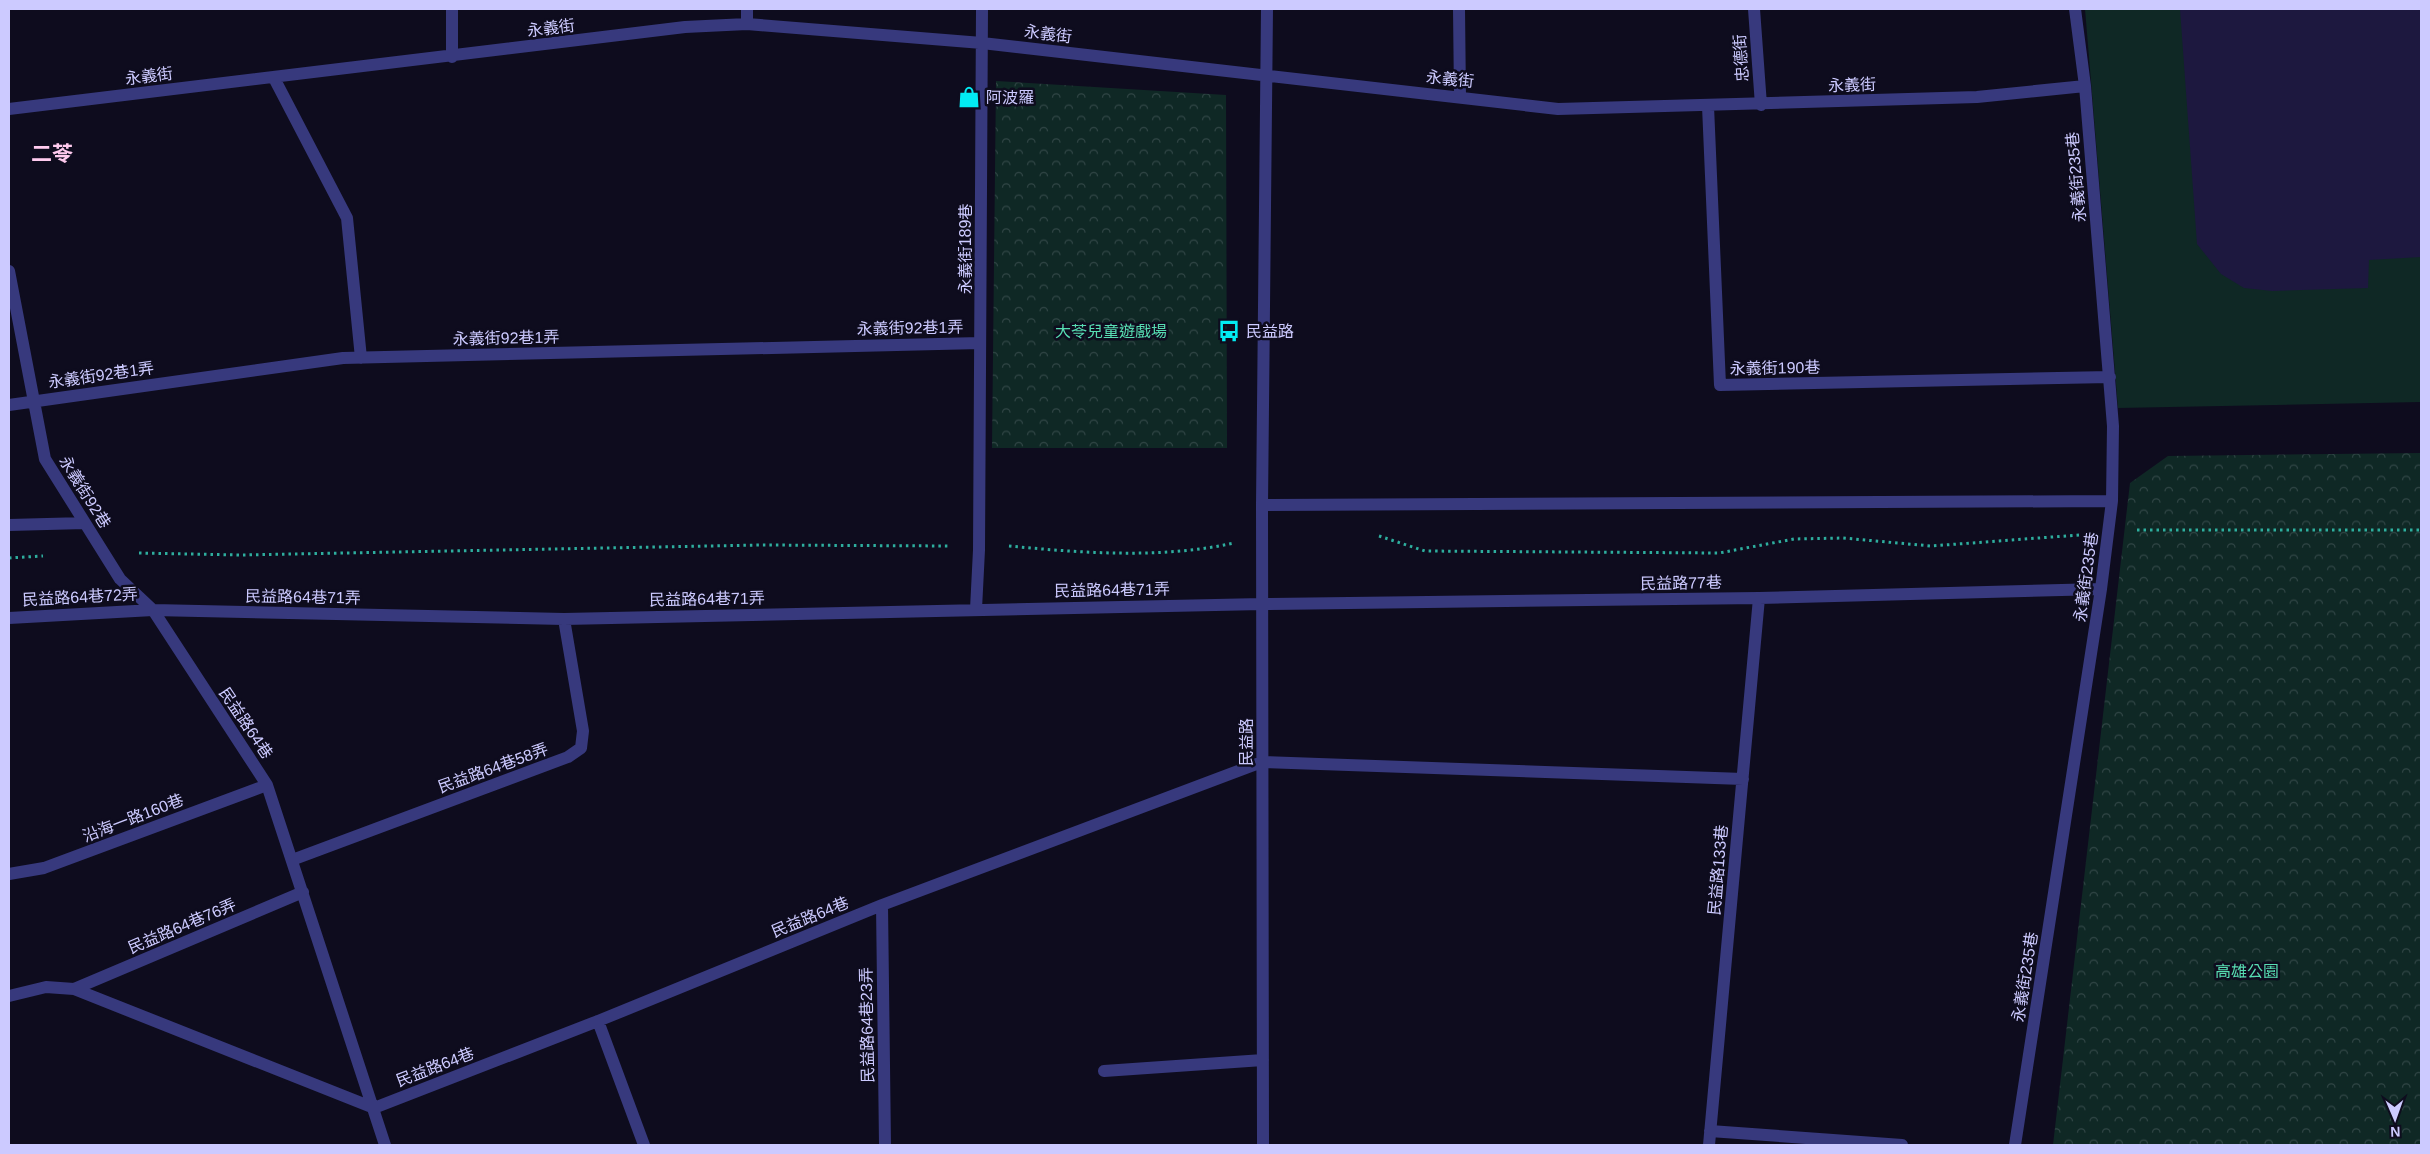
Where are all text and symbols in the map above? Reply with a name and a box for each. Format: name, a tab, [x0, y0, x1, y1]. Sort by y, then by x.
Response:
street label: 永義街	[526, 17, 576, 39]
street label: 永義街	[1023, 23, 1073, 45]
street label: 忠德街	[1731, 33, 1751, 83]
street label: 永義街	[124, 65, 174, 87]
street label: 永義街	[1425, 68, 1475, 90]
street label: 永義街	[1828, 76, 1876, 94]
shop icon: 阿波羅	[956, 84, 982, 110]
place label: 阿波羅	[986, 89, 1034, 106]
street label: 永義街235巷	[2064, 131, 2088, 223]
district label: 二苓	[31, 142, 73, 165]
street label: 永義街189巷	[957, 204, 974, 294]
bus stop icon: 民益路	[1216, 318, 1242, 344]
street label: 永義街92巷1弄	[857, 319, 963, 337]
park label: 大苓兒童遊戲場	[1055, 323, 1167, 340]
place label: 民益路	[1246, 323, 1294, 340]
street label: 永義街92巷1弄	[453, 329, 559, 347]
street label: 永義街92巷1弄	[47, 359, 155, 391]
street label: 永義街190巷	[1730, 359, 1820, 377]
street label: 永義街92巷	[56, 453, 114, 531]
street label: 永義街235巷	[2071, 531, 2101, 623]
street label: 民益路77巷	[1640, 574, 1722, 592]
street label: 民益路64巷71弄	[1054, 580, 1170, 600]
street label: 民益路64巷72弄	[22, 585, 138, 609]
street label: 民益路64巷71弄	[245, 587, 361, 607]
street label: 民益路64巷71弄	[649, 589, 765, 609]
street label: 民益路64巷	[216, 684, 276, 762]
street label: 民益路	[1238, 718, 1255, 766]
street label: 民益路64巷58弄	[436, 740, 550, 796]
street label: 沿海一路160巷	[80, 791, 186, 845]
street label: 民益路133巷	[1706, 824, 1730, 916]
street label: 民益路64巷	[769, 894, 851, 940]
street label: 民益路64巷76弄	[125, 896, 239, 956]
street label: 永義街235巷	[2010, 931, 2040, 1023]
park label: 高雄公園	[2215, 963, 2279, 980]
street label: 民益路64巷23弄	[857, 967, 877, 1083]
street label: 民益路64巷	[394, 1044, 476, 1090]
north arrow	[2370, 1094, 2420, 1144]
text: N	[2390, 1124, 2401, 1140]

